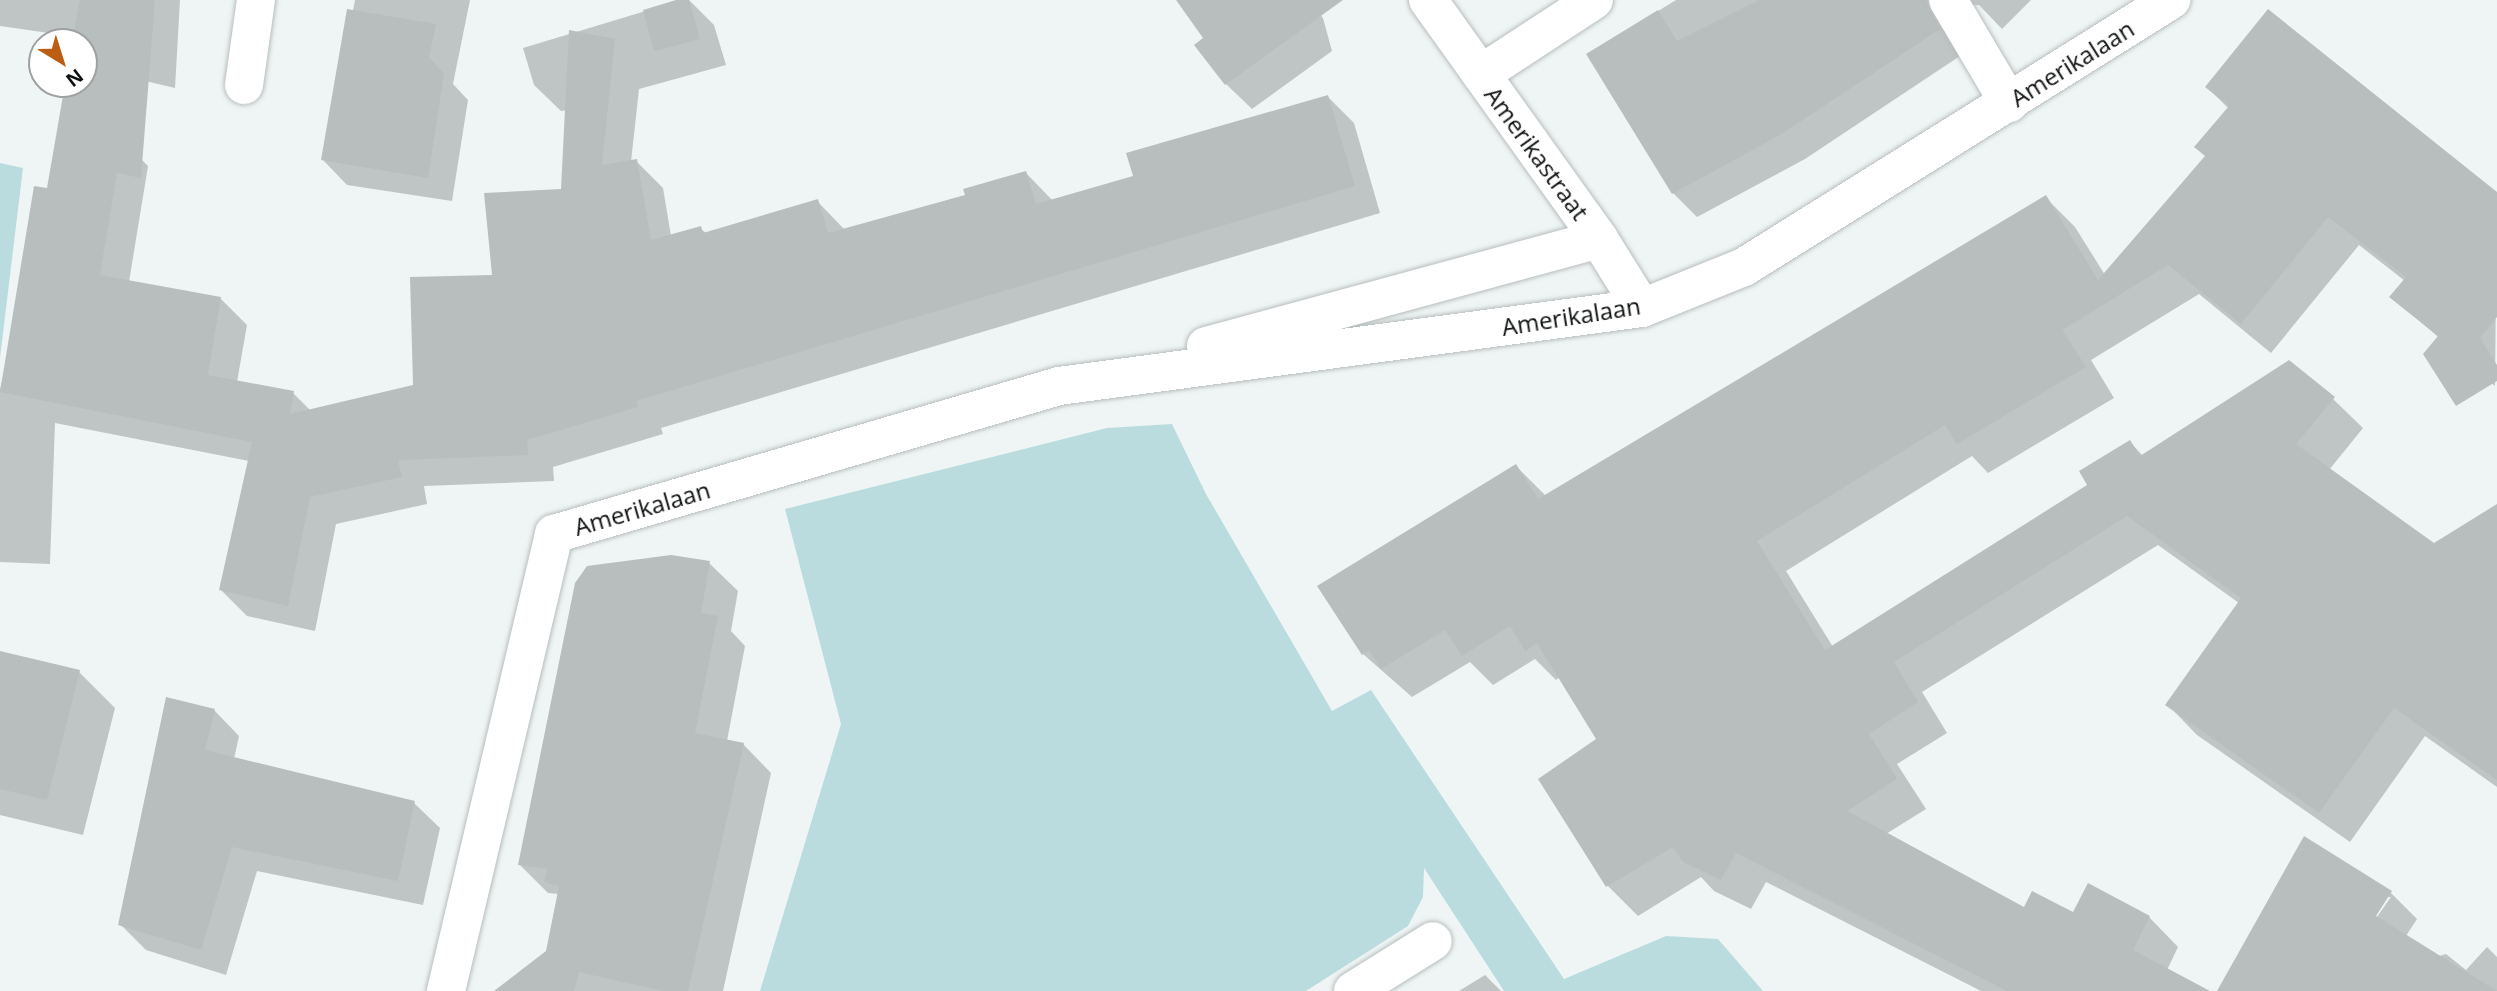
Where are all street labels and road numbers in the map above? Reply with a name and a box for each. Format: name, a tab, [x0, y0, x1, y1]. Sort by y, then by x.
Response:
street label: Amerikalaan	[2005, 14, 2139, 112]
street label: Amerikastraat	[1479, 81, 1595, 225]
street label: Amerikalaan	[1500, 291, 1642, 341]
street label: Amerikalaan	[571, 475, 713, 541]

